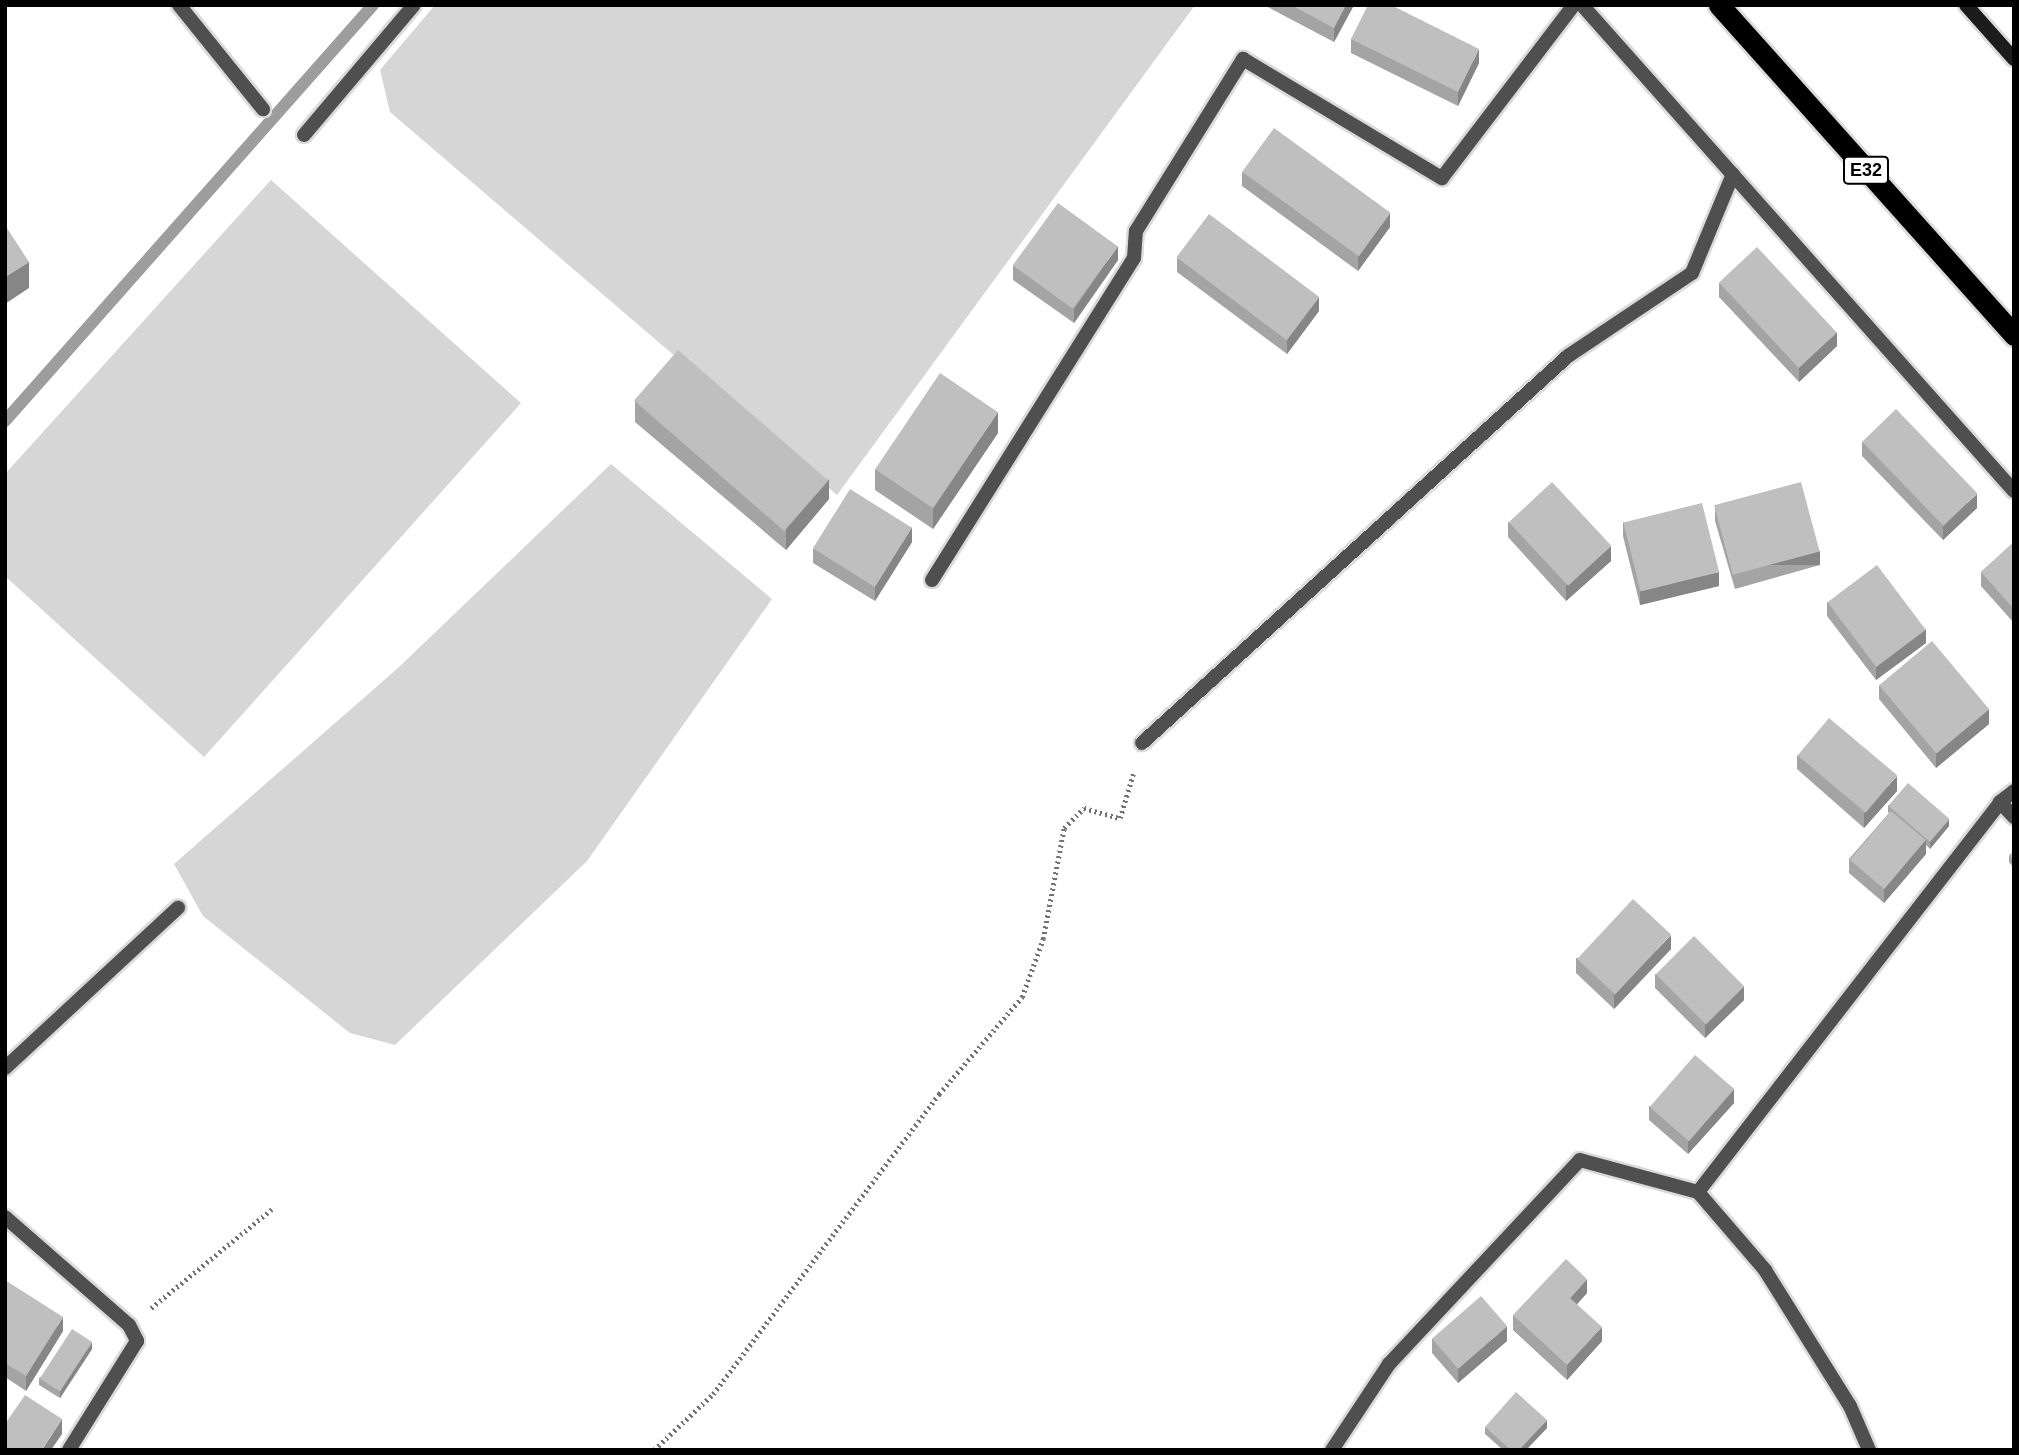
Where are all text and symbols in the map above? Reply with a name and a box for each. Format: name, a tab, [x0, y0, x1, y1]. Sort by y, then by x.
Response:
road number: E32	[1842, 155, 1890, 184]

